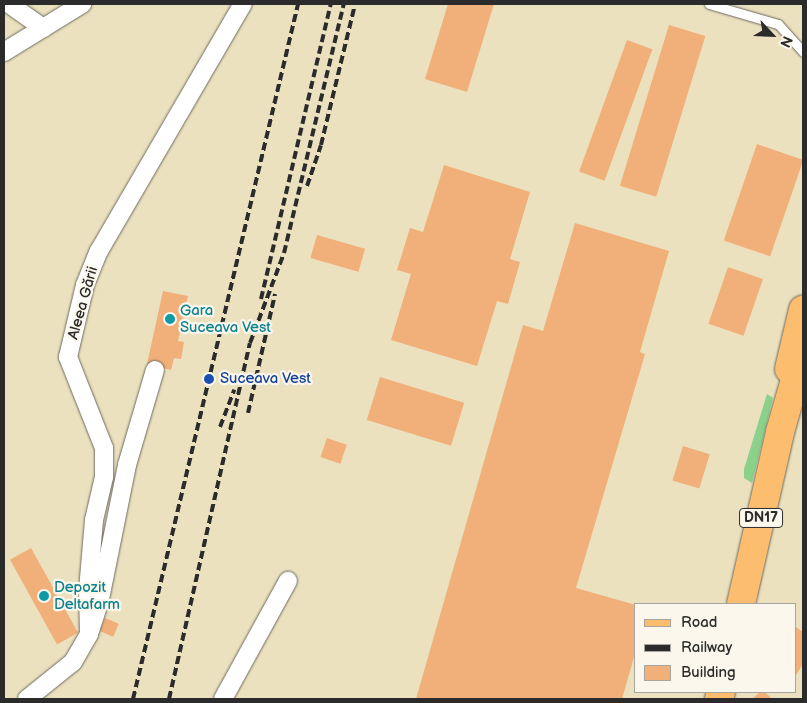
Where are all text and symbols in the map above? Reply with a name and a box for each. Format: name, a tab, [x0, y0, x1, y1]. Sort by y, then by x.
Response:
north arrow	[747, 10, 797, 60]
text: N	[776, 33, 796, 50]
street label: Aleea Gării	[64, 265, 102, 341]
place label: Gara Suceava Vest	[180, 301, 271, 336]
marker: Gara Suceava Vest	[164, 313, 176, 325]
place label: Suceava Vest	[220, 370, 311, 388]
marker: Suceava Vest	[202, 372, 216, 386]
road number: DN17	[738, 506, 784, 530]
place label: Depozit Deltafarm	[54, 578, 120, 613]
marker: Depozit Deltafarm	[38, 590, 50, 602]
legend	[634, 603, 797, 693]
text: Road	[681, 613, 717, 632]
text: Railway	[681, 638, 732, 657]
text: Building	[681, 663, 736, 682]

